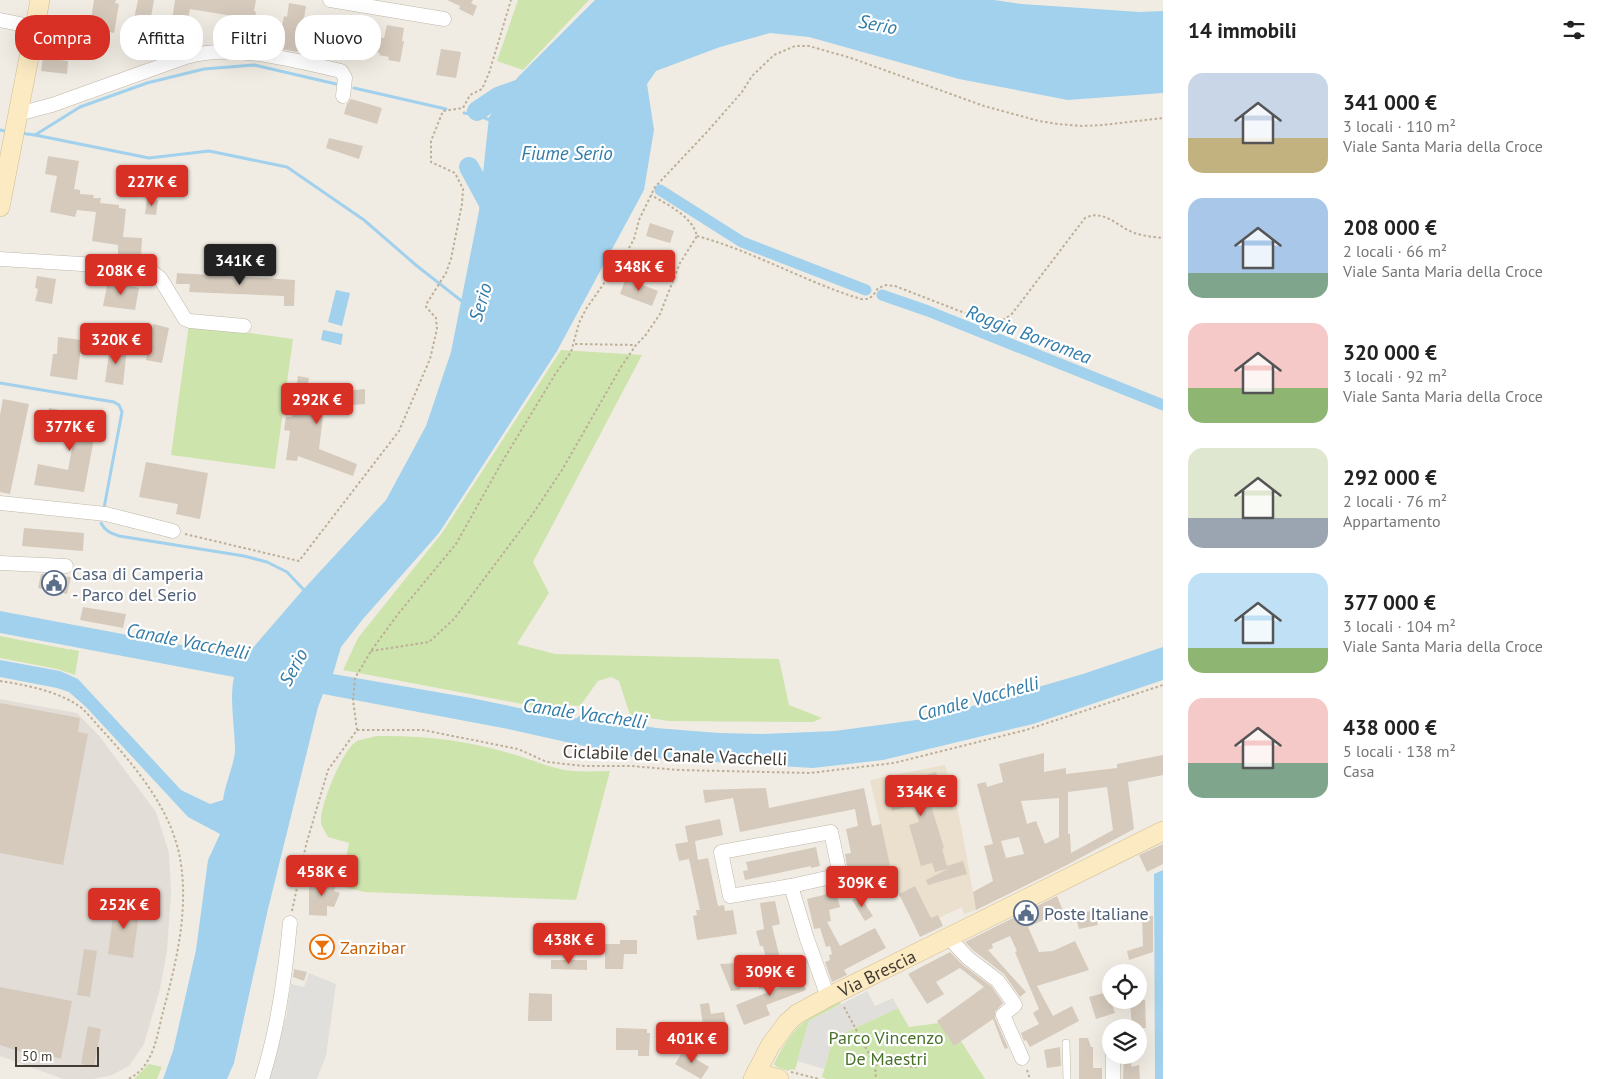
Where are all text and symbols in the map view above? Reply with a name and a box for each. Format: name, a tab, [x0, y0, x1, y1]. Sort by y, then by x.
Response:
water label: Serio	[857, 8, 899, 40]
chip: Compra	[15, 15, 110, 60]
chip: Affitta	[120, 15, 203, 60]
chip: Filtri	[213, 15, 285, 60]
chip: Nuovo	[295, 15, 381, 60]
icon: filters	[1560, 16, 1588, 44]
text: 14 immobili	[1188, 17, 1297, 44]
text: 341 000 €	[1343, 89, 1437, 116]
icon: home	[1228, 93, 1288, 153]
text: 3 locali · 110 m²	[1343, 116, 1456, 136]
text: Viale Santa Maria della Croce	[1343, 136, 1543, 156]
water label: Fiume Serio	[521, 141, 613, 165]
pin: 227K €	[111, 164, 193, 207]
text: 227K €	[127, 171, 177, 191]
text: 208 000 €	[1343, 214, 1437, 241]
icon: home	[1228, 218, 1288, 278]
text: 2 locali · 66 m²	[1343, 241, 1447, 261]
pin: 341K €	[199, 244, 281, 286]
text: 341K €	[215, 250, 265, 270]
pin: 348K €	[598, 250, 680, 292]
pin: 208K €	[80, 254, 162, 296]
text: 348K €	[614, 256, 664, 276]
text: 208K €	[96, 260, 146, 280]
text: Viale Santa Maria della Croce	[1343, 261, 1543, 281]
water label: Serio	[463, 280, 497, 324]
water label: Roggia Borromea	[963, 299, 1096, 369]
pin: 320K €	[75, 322, 157, 365]
text: 320K €	[91, 329, 141, 349]
text: 320 000 €	[1343, 339, 1437, 366]
icon: home	[1228, 343, 1288, 403]
text: 3 locali · 92 m²	[1343, 366, 1447, 386]
pin: 292K €	[276, 382, 358, 425]
text: Viale Santa Maria della Croce	[1343, 386, 1543, 406]
text: 292K €	[292, 389, 342, 409]
pin: 377K €	[29, 410, 111, 452]
text: 377K €	[45, 416, 95, 436]
text: 292 000 €	[1343, 464, 1437, 491]
icon: home	[1228, 468, 1288, 528]
text: 2 locali · 76 m²	[1343, 491, 1447, 511]
text: Appartamento	[1343, 511, 1441, 531]
place label: Casa di Camperia - Parco del Serio	[72, 562, 204, 606]
public building icon: Casa di Camperia - Parco del Serio	[41, 570, 67, 596]
text: 377 000 €	[1343, 589, 1436, 616]
icon: home	[1228, 593, 1288, 653]
text: 3 locali · 104 m²	[1343, 616, 1456, 636]
water label: Canale Vacchelli	[124, 617, 253, 665]
text: Viale Santa Maria della Croce	[1343, 636, 1543, 656]
water label: Serio	[273, 644, 313, 690]
water label: Canale Vacchelli	[915, 670, 1042, 726]
water label: Canale Vacchelli	[522, 692, 650, 734]
text: 438 000 €	[1343, 714, 1437, 741]
icon: home	[1228, 718, 1288, 778]
street label: Ciclabile del Canale Vacchelli	[562, 740, 788, 770]
text: 5 locali · 138 m²	[1343, 741, 1456, 761]
text: Casa	[1343, 761, 1374, 781]
pin: 334K €	[880, 774, 962, 817]
text: 334K €	[896, 781, 946, 801]
pin: 458K €	[281, 854, 363, 897]
text: 458K €	[297, 861, 347, 881]
pin: 309K €	[821, 866, 903, 908]
text: 309K €	[837, 872, 887, 892]
pin: 252K €	[83, 888, 165, 930]
text: 252K €	[99, 894, 149, 914]
public building icon: Poste Italiane	[1013, 900, 1039, 926]
place label: Poste Italiane	[1044, 902, 1149, 925]
pin: 438K €	[528, 922, 610, 965]
text: 438K €	[544, 929, 594, 949]
bar icon: Zanzibar	[309, 934, 335, 960]
place label: Zanzibar	[340, 936, 406, 959]
street label: Via Brescia	[833, 944, 920, 1002]
pin: 309K €	[729, 954, 811, 997]
text: 309K €	[745, 961, 795, 981]
map controls	[1102, 964, 1147, 1064]
button: locate	[1102, 964, 1147, 1009]
button: layers	[1102, 1019, 1147, 1064]
pin: 401K €	[651, 1022, 733, 1064]
park label: Parco Vincenzo De Maestri	[828, 1026, 944, 1070]
text: 401K €	[667, 1028, 717, 1048]
scale bar	[15, 1044, 99, 1067]
text: 50 m	[22, 1047, 52, 1065]

